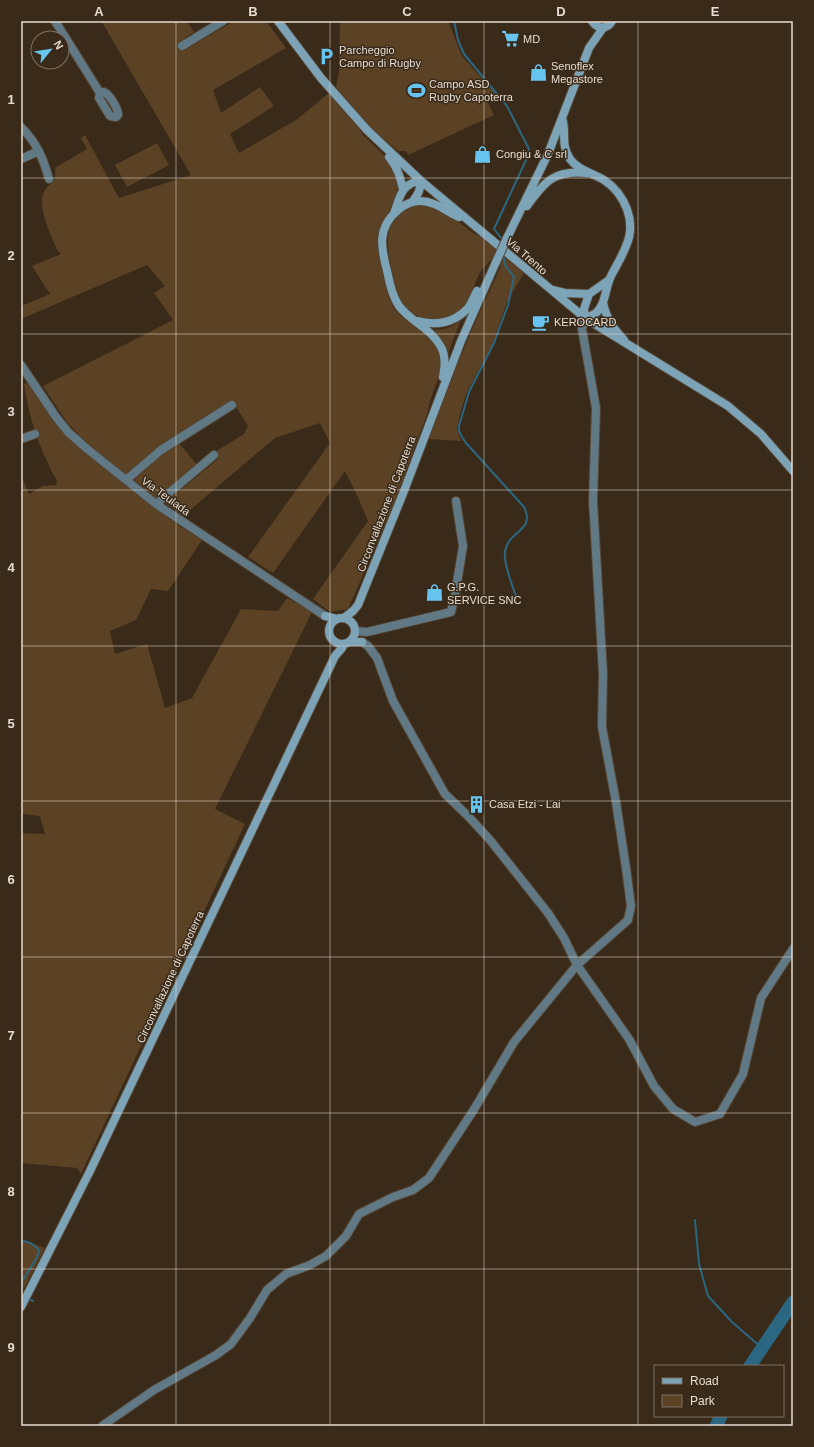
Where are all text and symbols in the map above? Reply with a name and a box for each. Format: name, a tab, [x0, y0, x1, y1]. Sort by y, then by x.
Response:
text: A	[94, 4, 104, 19]
text: B	[248, 4, 258, 19]
text: C	[402, 4, 412, 19]
text: D	[556, 4, 566, 19]
text: E	[711, 4, 720, 19]
supermarket icon: MD	[500, 29, 520, 49]
north arrow	[30, 30, 70, 70]
place label: MD	[523, 33, 540, 45]
text: N	[51, 39, 66, 51]
place label: Parcheggio Campo di Rugby	[339, 44, 421, 69]
parking icon: Parcheggio Campo di Rugby	[316, 46, 336, 66]
place label: Senoflex Megastore	[551, 60, 603, 85]
shop icon: Senoflex Megastore	[528, 62, 548, 82]
place label: Campo ASD Rugby Capoterra	[429, 78, 514, 103]
sports icon: Campo ASD Rugby Capoterra	[406, 80, 426, 100]
text: 1	[7, 92, 15, 107]
shop icon: Congiu & C srl	[473, 144, 493, 164]
place label: Congiu & C srl	[496, 148, 567, 160]
street label: Via Trento	[504, 235, 550, 277]
text: 2	[7, 248, 15, 263]
cafe icon: KEROCARD	[531, 312, 551, 332]
place label: KEROCARD	[554, 316, 616, 328]
text: 3	[7, 404, 15, 419]
street label: Circonvallazione di Capoterra	[355, 434, 418, 574]
street label: Via Teulada	[139, 474, 193, 518]
text: 4	[7, 560, 15, 575]
place label: G.P.G. SERVICE SNC	[447, 581, 521, 606]
shop icon: G.P.G. SERVICE SNC	[424, 583, 444, 603]
text: 5	[7, 716, 15, 731]
building icon: Casa Etzi - Lai	[466, 794, 486, 814]
place label: Casa Etzi - Lai	[489, 798, 561, 810]
text: 6	[7, 872, 15, 887]
street label: Circonvallazione di Capoterra	[134, 908, 206, 1045]
text: 7	[7, 1028, 15, 1043]
text: 8	[7, 1184, 15, 1199]
text: 9	[7, 1340, 15, 1355]
legend	[654, 1365, 784, 1417]
text: Road	[690, 1374, 719, 1388]
text: Park	[690, 1394, 716, 1408]

